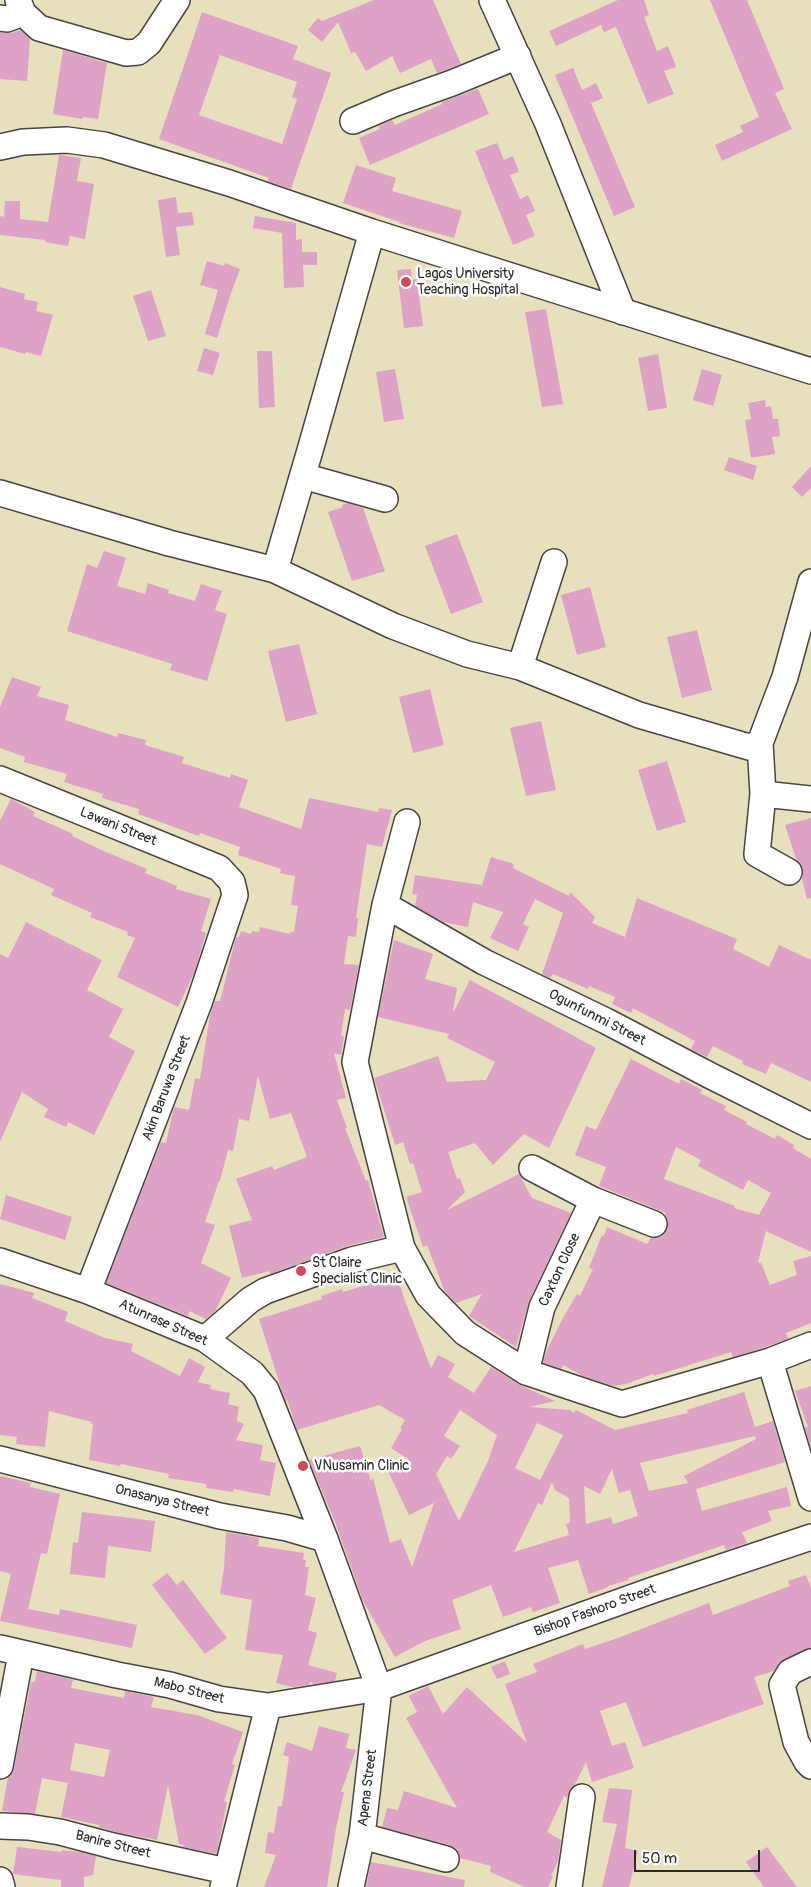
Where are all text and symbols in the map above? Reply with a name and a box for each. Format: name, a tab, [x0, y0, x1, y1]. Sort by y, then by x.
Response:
place label: Lagos University Teaching Hospital	[417, 266, 519, 298]
marker: Lagos University Teaching Hospital	[399, 275, 413, 289]
street label: Lawani Street	[77, 804, 159, 850]
street label: Ogunfunmi Street	[546, 986, 648, 1050]
street label: Akin Baruwa Street	[139, 1033, 195, 1143]
street label: Caxton Close	[536, 1231, 584, 1309]
place label: St Claire Specialist Clinic	[312, 1255, 402, 1288]
marker: St Claire Specialist Clinic	[294, 1264, 308, 1278]
street label: Atunrase Street	[116, 1296, 210, 1350]
place label: VNusamin Clinic	[314, 1458, 409, 1474]
marker: VNusamin Clinic	[296, 1459, 310, 1473]
street label: Onasanya Street	[113, 1481, 211, 1521]
street label: Bishop Fashoro Street	[532, 1581, 658, 1641]
street label: Mabo Street	[152, 1674, 226, 1708]
street label: Apena Street	[355, 1748, 381, 1828]
street label: Banire Street	[74, 1828, 152, 1862]
scale bar	[636, 1840, 762, 1872]
text: 50 m	[642, 1849, 677, 1868]

